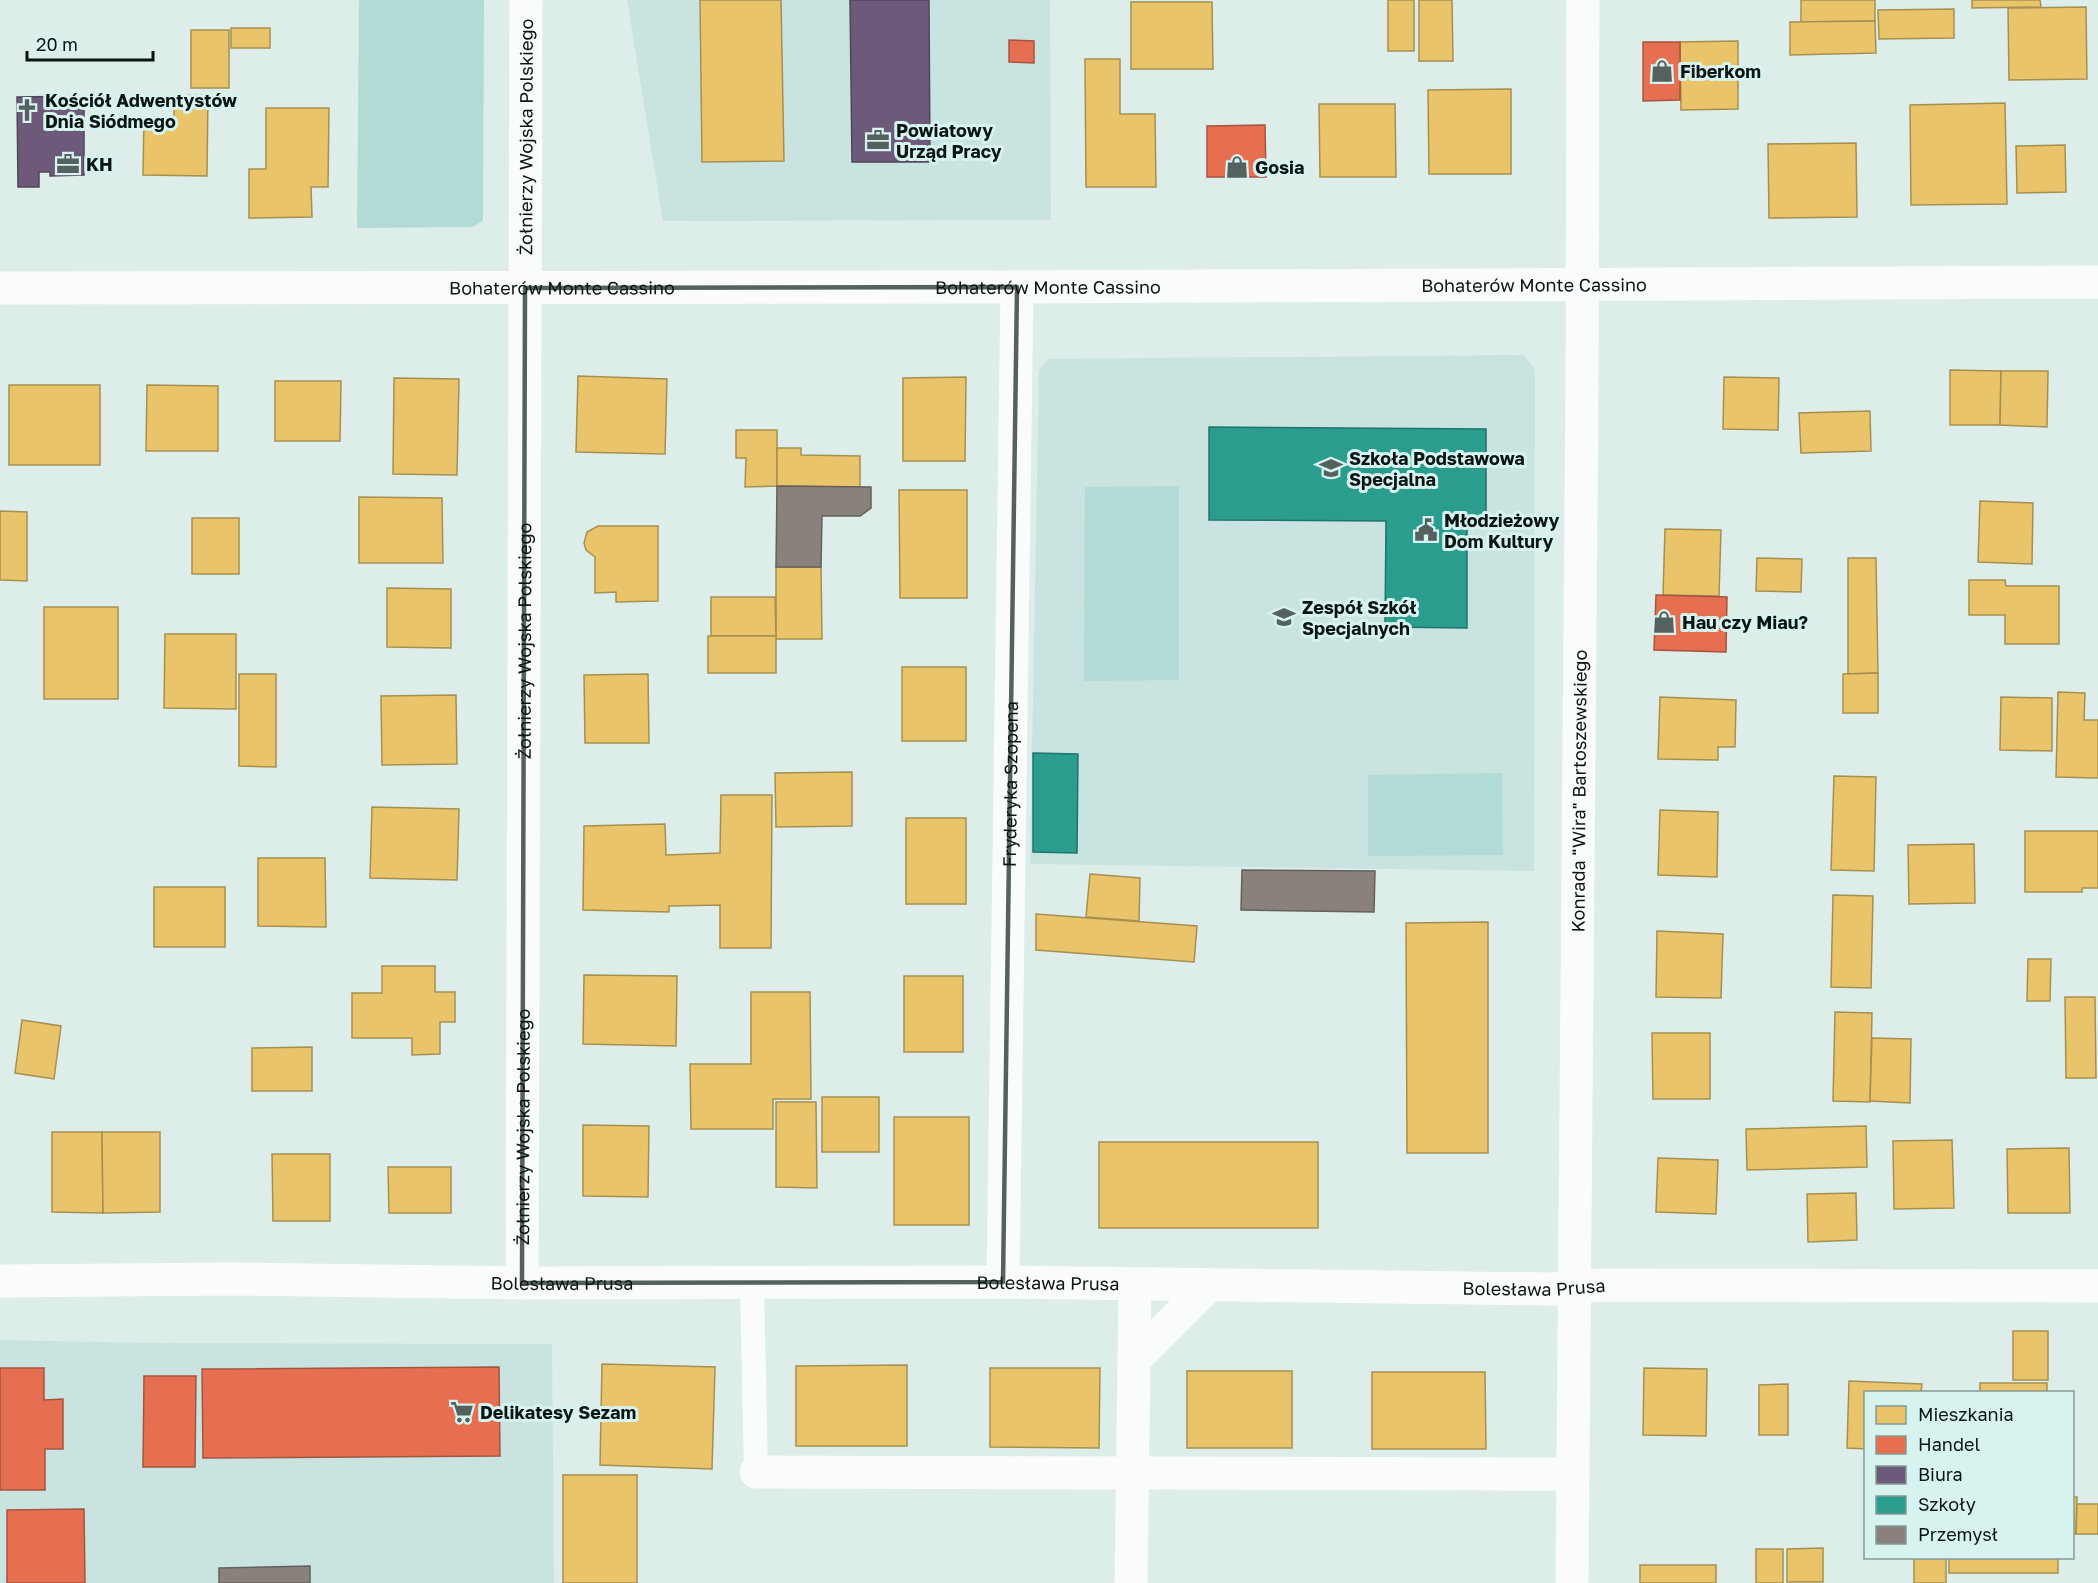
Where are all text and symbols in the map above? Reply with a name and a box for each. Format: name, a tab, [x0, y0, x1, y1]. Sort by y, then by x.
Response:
street label: Żołnierzy Wojska Polskiego	[514, 19, 537, 255]
scale bar	[27, 24, 153, 62]
text: 20 m	[36, 33, 78, 55]
shop icon: Fiberkom	[1649, 58, 1675, 84]
place label: Fiberkom	[1680, 60, 1761, 82]
place label: Kościół Adwentystów Dnia Siódmego	[45, 89, 237, 132]
church icon: Kościół Adwentystów Dnia Siódmego	[14, 97, 40, 123]
place label: Powiatowy Urząd Pracy	[896, 119, 1002, 162]
office icon: Powiatowy Urząd Pracy	[865, 127, 891, 153]
office icon: KH	[55, 151, 81, 177]
place label: KH	[86, 153, 113, 175]
shop icon: Gosia	[1224, 154, 1250, 180]
place label: Gosia	[1255, 156, 1304, 178]
street label: Bohaterów Monte Cassino	[1421, 273, 1647, 296]
street label: Bohaterów Monte Cassino	[935, 275, 1161, 298]
street label: Bohaterów Monte Cassino	[449, 276, 675, 299]
place label: Szkoła Podstawowa Specjalna	[1349, 447, 1525, 490]
school or university icon: Szkoła Podstawowa Specjalna	[1318, 455, 1344, 481]
place label: Młodzieżowy Dom Kultury	[1444, 509, 1559, 552]
public building icon: Młodzieżowy Dom Kultury	[1413, 517, 1439, 543]
street label: Żołnierzy Wojska Polskiego	[513, 523, 535, 759]
place label: Zespół Szkół Specjalnych	[1302, 596, 1416, 639]
school or university icon: Zespół Szkół Specjalnych	[1271, 604, 1297, 630]
shop icon: Hau czy Miau?	[1651, 609, 1677, 635]
place label: Hau czy Miau?	[1682, 611, 1808, 633]
street label: Konrada "Wira" Bartoszewskiego	[1566, 650, 1591, 932]
street label: Fryderyka Szopena	[998, 701, 1022, 867]
street label: Żołnierzy Wojska Polskiego	[511, 1009, 534, 1245]
street label: Bolesława Prusa	[976, 1271, 1120, 1294]
street label: Bolesława Prusa	[490, 1272, 633, 1294]
street label: Bolesława Prusa	[1462, 1274, 1606, 1300]
legend	[1864, 1391, 2074, 1559]
supermarket icon: Delikatesy Sezam	[449, 1399, 475, 1425]
place label: Delikatesy Sezam	[480, 1401, 636, 1423]
text: Mieszkania	[1918, 1403, 2014, 1425]
text: Handel	[1918, 1433, 1980, 1455]
text: Biura	[1918, 1463, 1963, 1485]
text: Szkoły	[1918, 1493, 1976, 1515]
text: Przemysł	[1918, 1523, 1998, 1545]

